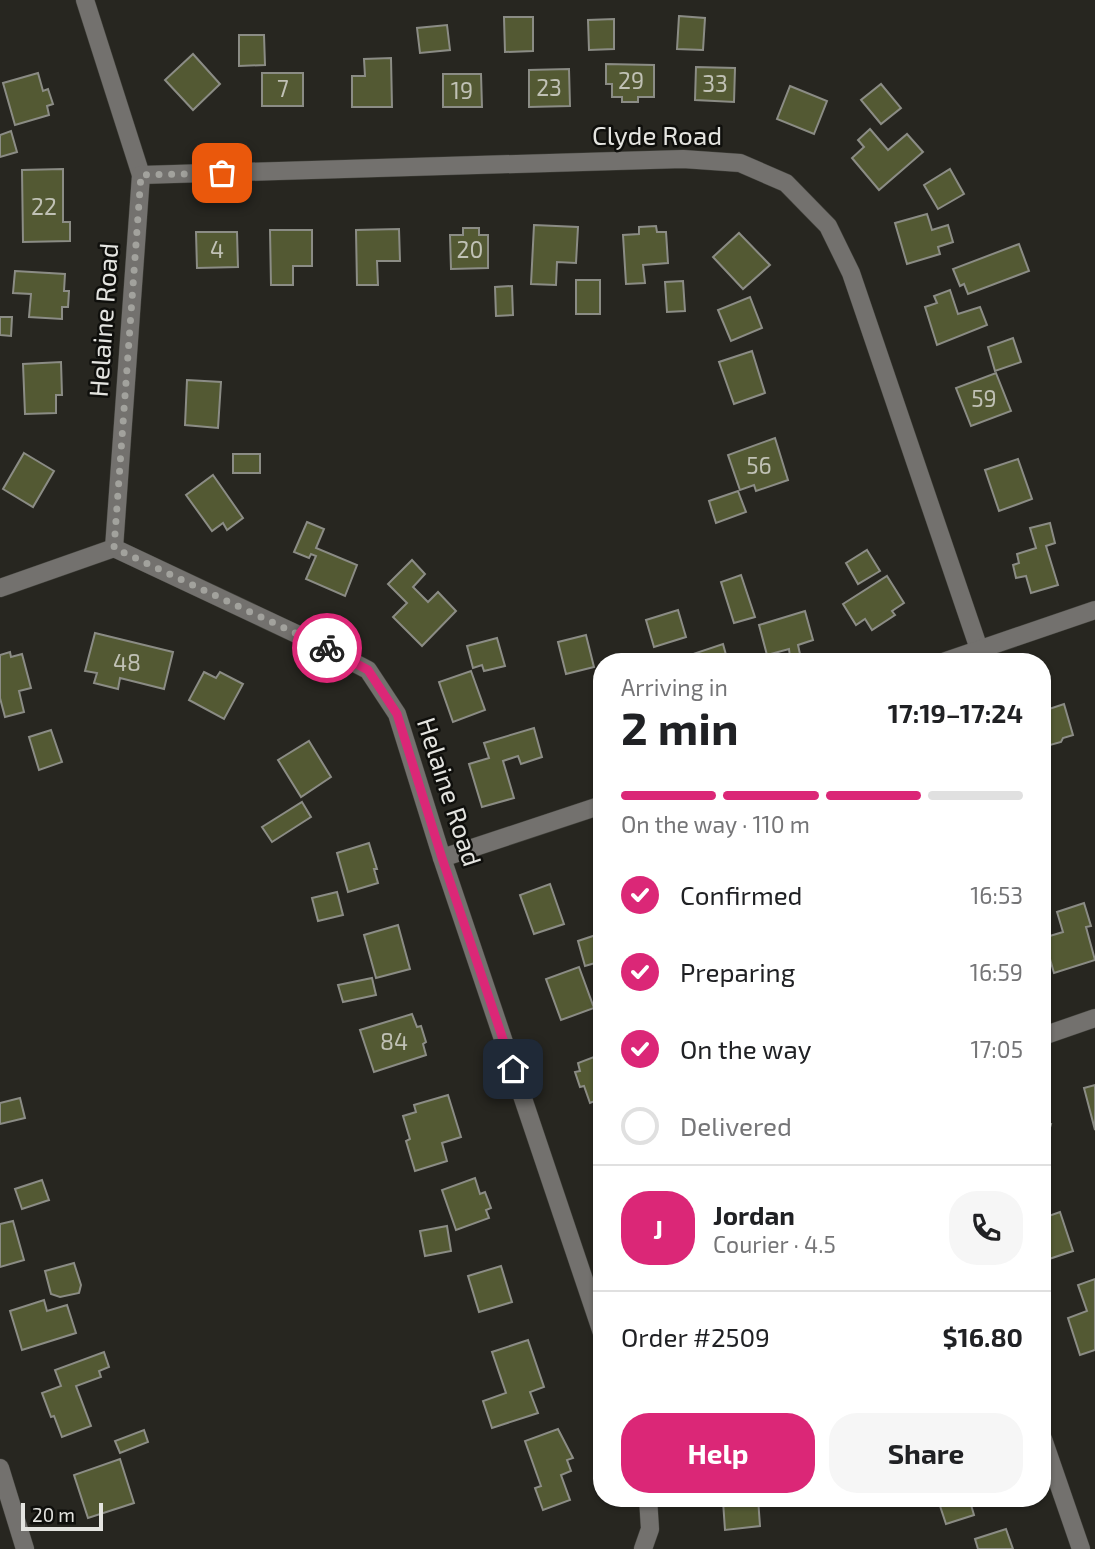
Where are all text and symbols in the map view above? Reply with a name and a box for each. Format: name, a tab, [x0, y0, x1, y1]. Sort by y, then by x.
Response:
house number: 29	[618, 66, 644, 94]
house number: 33	[702, 69, 728, 97]
house number: 23	[536, 73, 562, 101]
house number: 7	[277, 74, 289, 102]
house number: 19	[451, 76, 473, 104]
street label: Clyde Road	[592, 119, 722, 150]
pin	[192, 143, 252, 203]
icon: bag	[203, 154, 241, 192]
house number: 22	[31, 192, 57, 220]
house number: 4	[210, 235, 224, 263]
house number: 20	[457, 235, 483, 263]
street label: Helaine Road	[82, 242, 123, 398]
house number: 59	[971, 384, 997, 412]
house number: 56	[746, 451, 772, 479]
courier	[292, 613, 362, 683]
icon: bike	[308, 629, 346, 667]
house number: 48	[113, 648, 141, 676]
text: Arriving in	[621, 673, 728, 701]
text: 17:19–17:24	[888, 697, 1023, 728]
text: 2 min	[621, 699, 739, 754]
street label: Helaine Road	[412, 713, 489, 870]
text: On the way · 110 m	[621, 810, 810, 838]
icon: check	[621, 876, 659, 914]
text: Confirmed	[680, 879, 803, 910]
text: 16:53	[970, 881, 1023, 909]
icon: check	[621, 953, 659, 991]
text: Preparing	[680, 956, 795, 987]
text: 16:59	[970, 958, 1023, 986]
house number: 84	[380, 1027, 408, 1055]
icon: check	[621, 1030, 659, 1068]
text: On the way	[680, 1033, 811, 1064]
text: 17:05	[970, 1035, 1023, 1063]
pin	[483, 1039, 543, 1099]
icon: home	[494, 1050, 532, 1088]
text: Delivered	[680, 1110, 792, 1141]
button: phone	[949, 1191, 1023, 1265]
text: Jordan	[713, 1199, 795, 1230]
text: J	[653, 1213, 663, 1244]
text: Courier · 4.5	[713, 1230, 836, 1258]
text: Order #2509	[621, 1321, 770, 1352]
text: $16.80	[942, 1321, 1023, 1352]
button: Help	[621, 1413, 815, 1493]
button: Share	[829, 1413, 1023, 1493]
scale bar	[21, 1500, 103, 1532]
text: 20 m	[32, 1503, 75, 1526]

